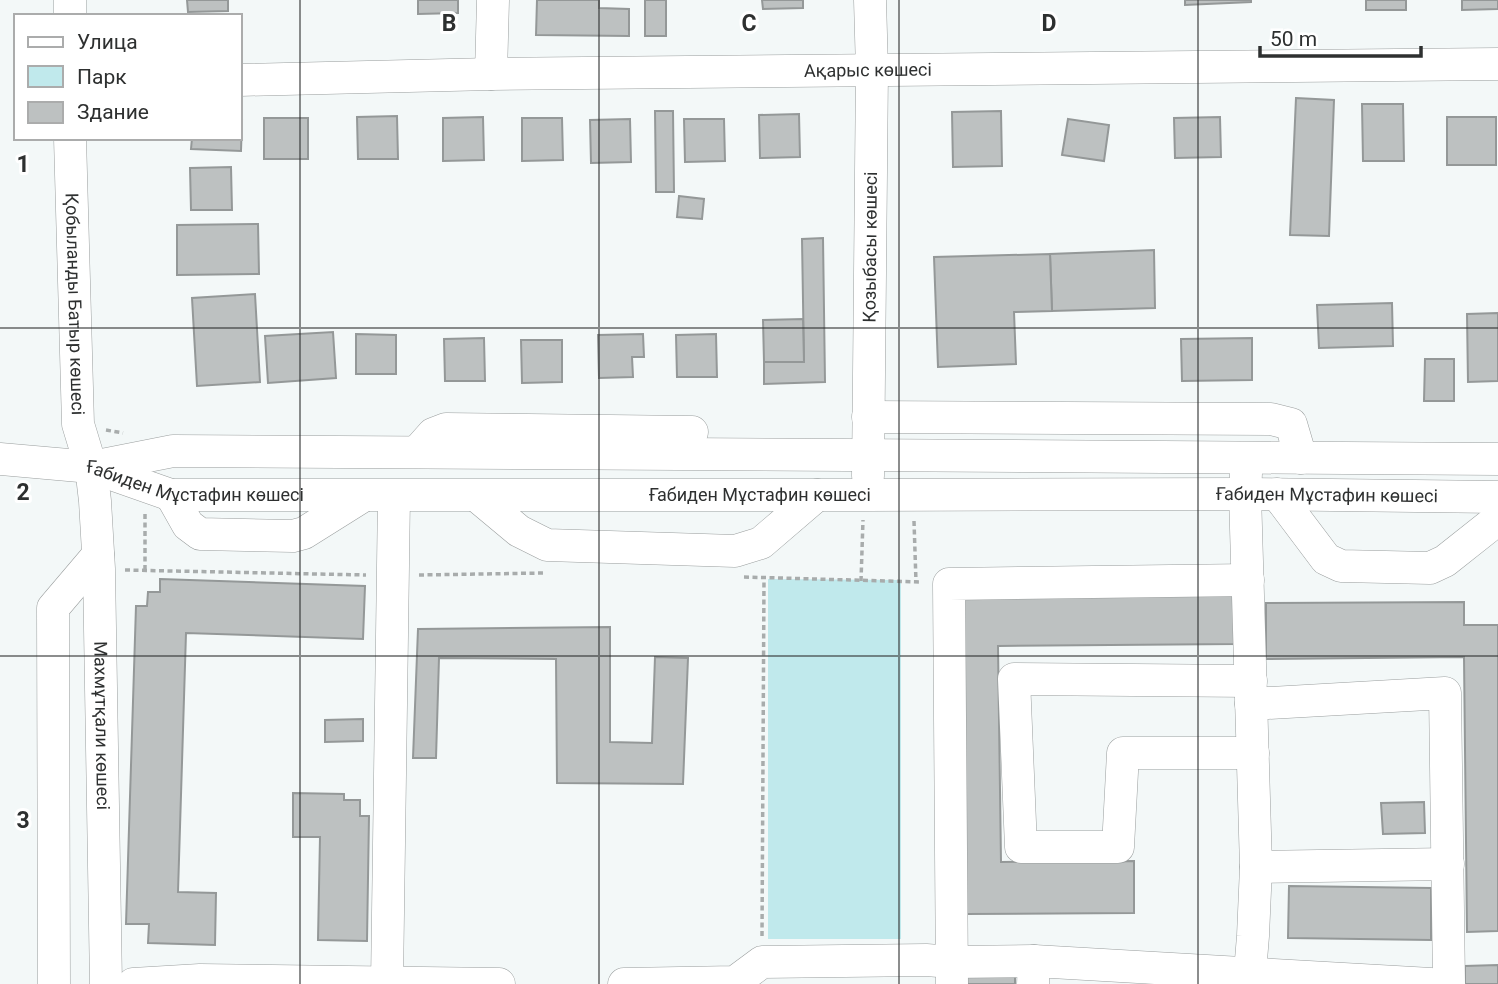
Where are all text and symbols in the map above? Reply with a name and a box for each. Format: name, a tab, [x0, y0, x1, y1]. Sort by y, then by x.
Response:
text: B	[442, 10, 456, 37]
text: C	[741, 10, 757, 37]
text: D	[1042, 10, 1056, 37]
legend	[14, 14, 242, 140]
scale bar	[1260, 14, 1421, 58]
text: 50 m	[1270, 27, 1317, 51]
text: Улица	[77, 30, 138, 54]
street label: Ақарыс көшесі	[804, 59, 932, 81]
text: Парк	[77, 65, 127, 89]
text: Здание	[77, 100, 149, 124]
text: 1	[16, 151, 30, 178]
street label: Қозыбасы көшесі	[859, 171, 881, 323]
street label: Қобыланды Батыр көшесі	[62, 192, 89, 415]
street label: Ғабиден Мұстафин көшесі	[86, 456, 304, 505]
text: 2	[16, 479, 30, 506]
street label: Ғабиден Мұстафин көшесі	[1216, 483, 1438, 506]
street label: Ғабиден Мұстафин көшесі	[649, 484, 871, 505]
street label: Махмұтқали көшесі	[90, 641, 114, 810]
text: 3	[16, 807, 30, 834]

